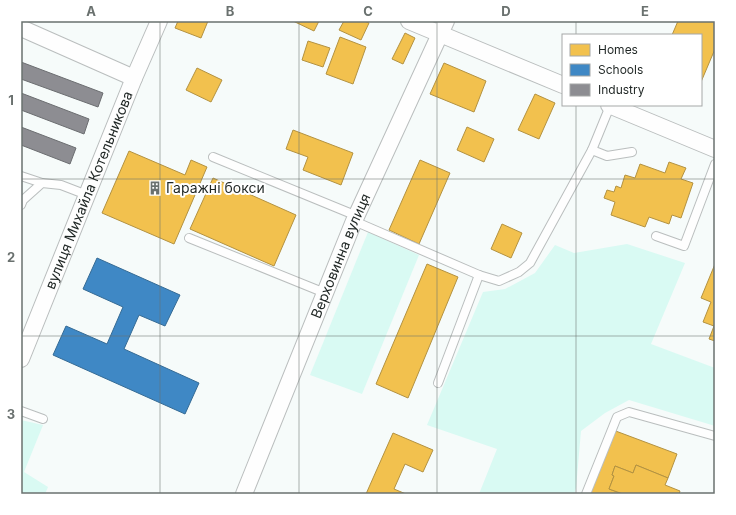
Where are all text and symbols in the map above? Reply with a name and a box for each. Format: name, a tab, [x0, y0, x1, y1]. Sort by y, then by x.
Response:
text: A	[86, 3, 96, 19]
text: B	[226, 3, 235, 19]
text: C	[363, 3, 373, 19]
text: D	[501, 3, 511, 19]
text: E	[641, 3, 649, 19]
legend	[562, 34, 702, 106]
text: Homes	[598, 42, 638, 57]
text: Schools	[598, 62, 643, 77]
text: Industry	[598, 82, 645, 97]
street label: вулиця Михайла Котельникова	[41, 88, 136, 291]
text: 1	[8, 92, 14, 108]
place label: Гаражні бокси	[166, 179, 265, 196]
building icon: Гаражні бокси	[147, 180, 163, 196]
street label: Верховинна вулиця	[307, 190, 374, 321]
text: 2	[7, 249, 15, 265]
text: 3	[7, 406, 15, 422]

